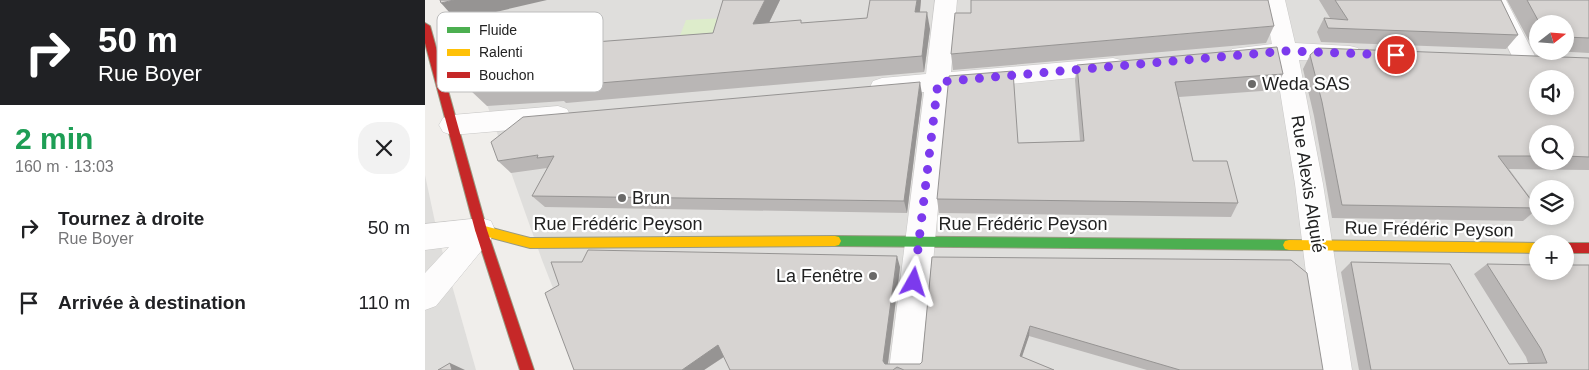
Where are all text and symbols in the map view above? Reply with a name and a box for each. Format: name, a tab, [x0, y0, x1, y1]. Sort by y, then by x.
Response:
legend	[437, 12, 603, 92]
north arrow	[1529, 15, 1574, 60]
map controls	[1529, 15, 1574, 280]
icon: right	[15, 20, 80, 85]
text: 50 m	[98, 20, 178, 59]
text: Fluide	[479, 22, 517, 38]
pin	[1375, 34, 1417, 76]
icon: arrive	[1382, 41, 1410, 69]
text: Ralenti	[479, 44, 523, 60]
text: Rue Boyer	[98, 61, 202, 86]
text: Bouchon	[479, 67, 534, 83]
button: sound	[1529, 70, 1574, 115]
place label: Weda SAS	[1262, 74, 1350, 94]
marker: Weda SAS	[1246, 78, 1258, 90]
street label: Rue Alexis Alquié	[1287, 114, 1329, 254]
text: 2 min	[15, 122, 93, 155]
button: close	[358, 122, 410, 174]
button: search	[1529, 125, 1574, 170]
text: 160 m · 13:03	[15, 158, 114, 175]
button: layers	[1529, 180, 1574, 225]
place label: Brun	[632, 188, 670, 208]
marker: Brun	[616, 192, 628, 204]
text: Tournez à droite	[58, 208, 204, 229]
icon: right	[15, 214, 43, 242]
street label: Rue Frédéric Peyson	[533, 214, 703, 234]
street label: Rue Frédéric Peyson	[938, 214, 1108, 234]
text: 50 m	[368, 217, 410, 238]
street label: Rue Frédéric Peyson	[1344, 218, 1514, 240]
text: Rue Boyer	[58, 230, 134, 247]
button: +	[1529, 235, 1574, 280]
position arrow	[887, 255, 939, 307]
place label: La Fenêtre	[776, 266, 863, 286]
marker: La Fenêtre	[867, 270, 879, 282]
icon: arrive	[15, 289, 43, 317]
text: Arrivée à destination	[58, 292, 246, 313]
text: 110 m	[359, 292, 410, 313]

